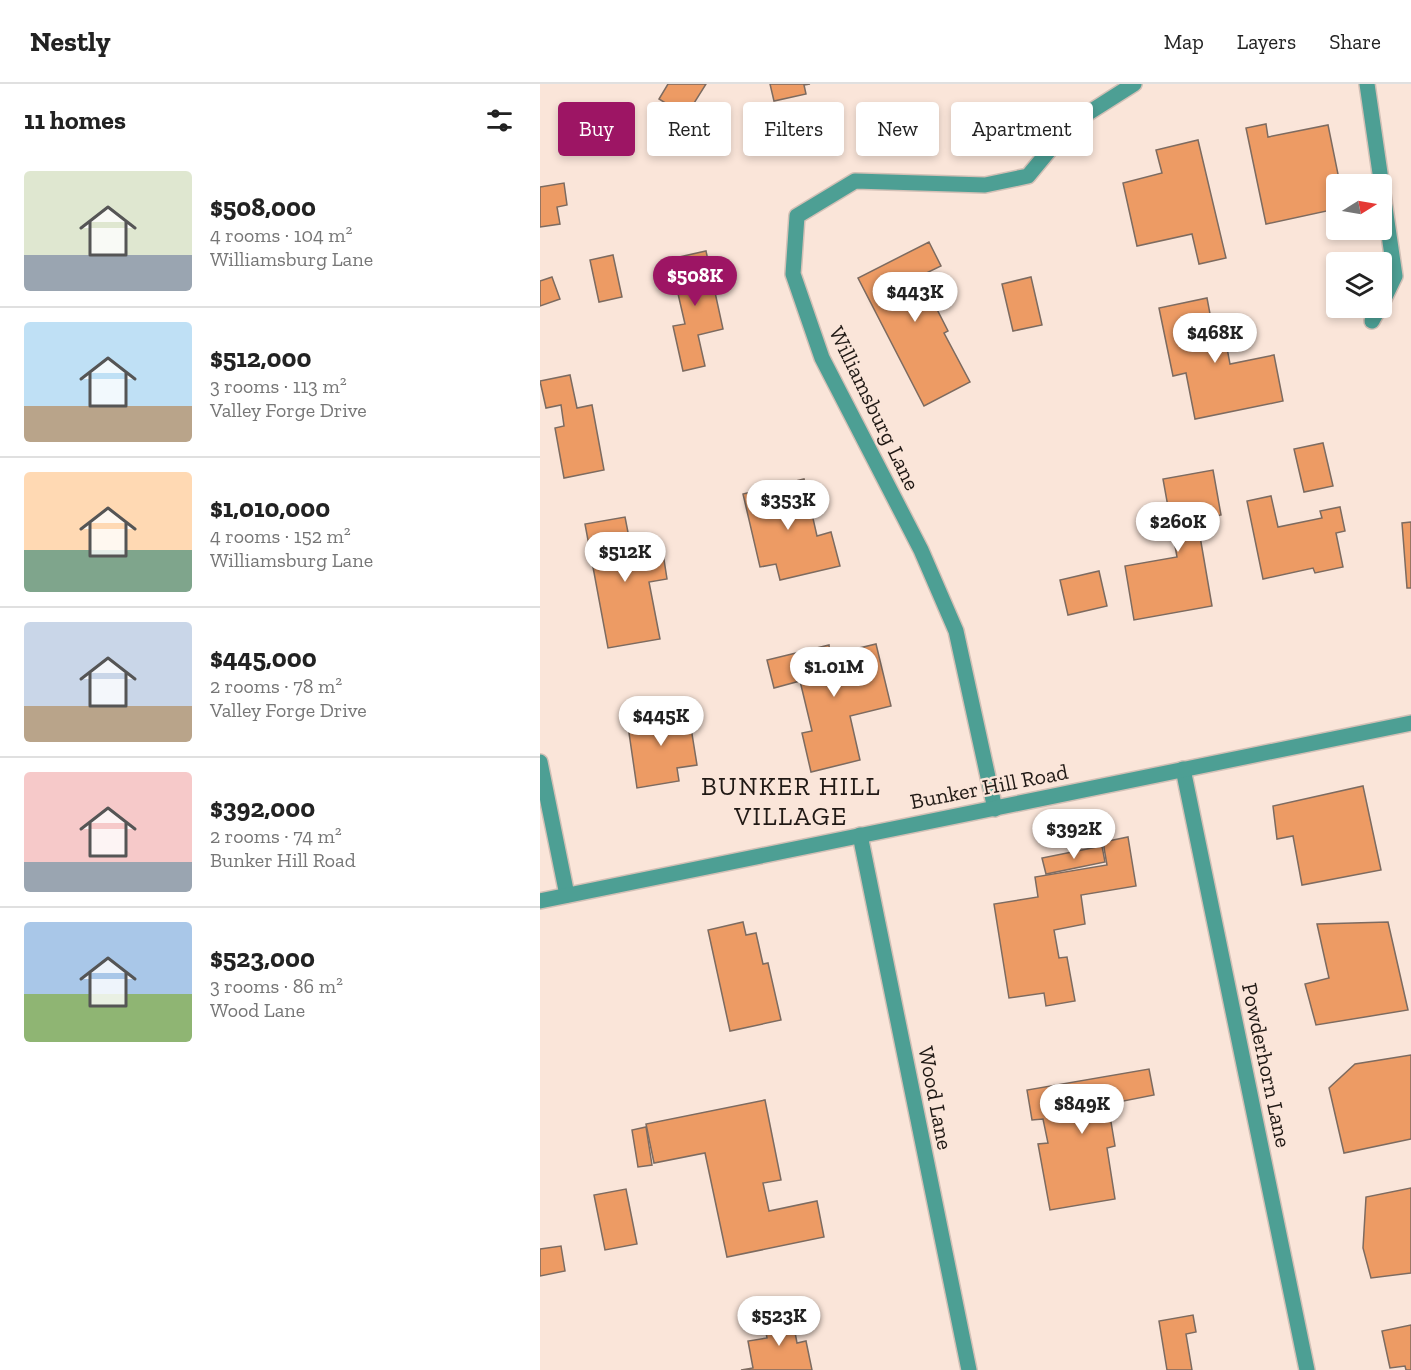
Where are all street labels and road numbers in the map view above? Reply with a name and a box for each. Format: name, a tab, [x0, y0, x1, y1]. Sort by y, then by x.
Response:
street label: Williamsburg Lane	[823, 322, 926, 495]
street label: Bunker Hill Road	[908, 758, 1070, 815]
street label: Powderhorn Lane	[1236, 980, 1297, 1150]
street label: Wood Lane	[912, 1044, 959, 1152]

